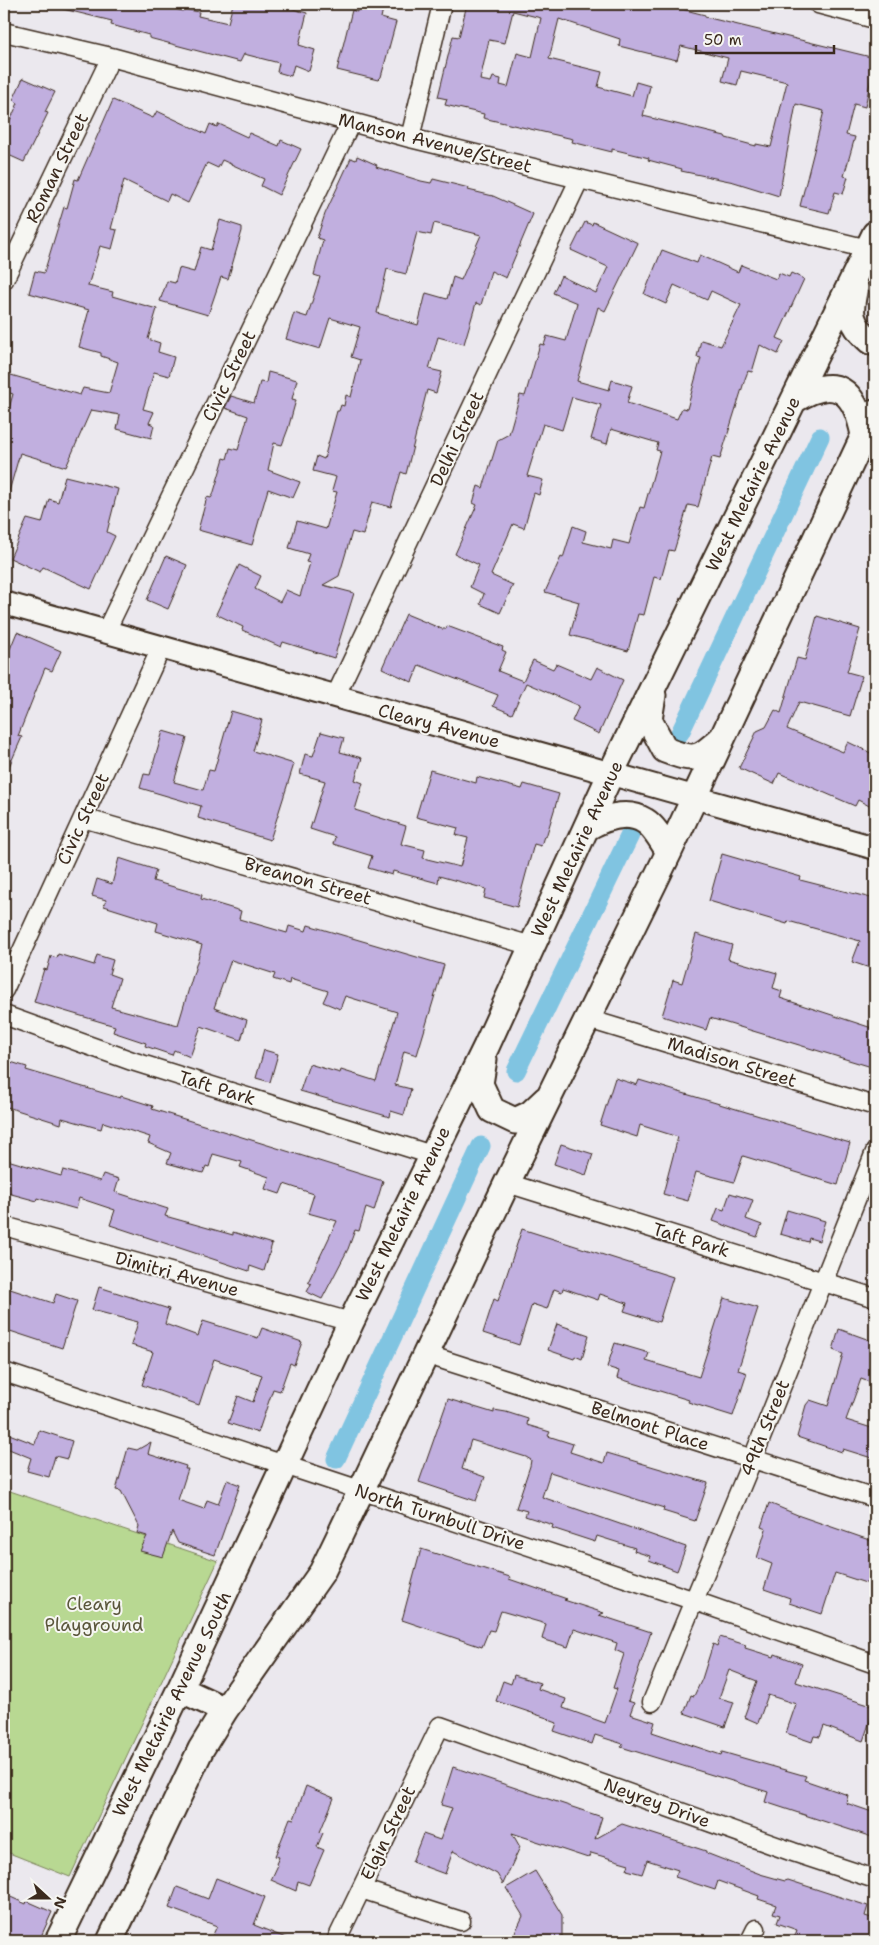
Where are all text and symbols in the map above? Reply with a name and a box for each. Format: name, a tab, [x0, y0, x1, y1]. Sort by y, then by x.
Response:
scale bar	[696, 22, 834, 54]
text: 50 m	[704, 30, 742, 50]
street label: Manson Avenue/Street	[336, 107, 534, 179]
street label: Roman Street	[20, 109, 94, 227]
street label: Civic Street	[197, 326, 261, 425]
street label: Delhi Street	[425, 387, 490, 490]
street label: West Metairie Avenue	[700, 392, 806, 576]
street label: Cleary Avenue	[375, 698, 503, 754]
street label: West Metairie Avenue	[526, 757, 628, 941]
street label: Civic Street	[51, 769, 115, 869]
street label: Breanon Street	[242, 851, 374, 911]
street label: Madison Street	[664, 1031, 800, 1093]
street label: Taft Park	[176, 1065, 258, 1111]
street label: West Metairie Avenue	[350, 1122, 456, 1306]
street label: Taft Park	[650, 1217, 732, 1263]
street label: Dimitri Avenue	[112, 1246, 242, 1302]
street label: 49th Street	[735, 1376, 795, 1480]
street label: Belmont Place	[588, 1396, 712, 1456]
street label: North Turnbull Drive	[352, 1478, 528, 1556]
street label: West Metairie Avenue South	[107, 1587, 237, 1821]
park label: Cleary Playground	[45, 1592, 143, 1637]
street label: Neyrey Drive	[600, 1773, 714, 1833]
street label: Elgin Street	[355, 1782, 421, 1884]
north arrow	[22, 1872, 72, 1922]
text: N	[50, 1894, 71, 1911]

